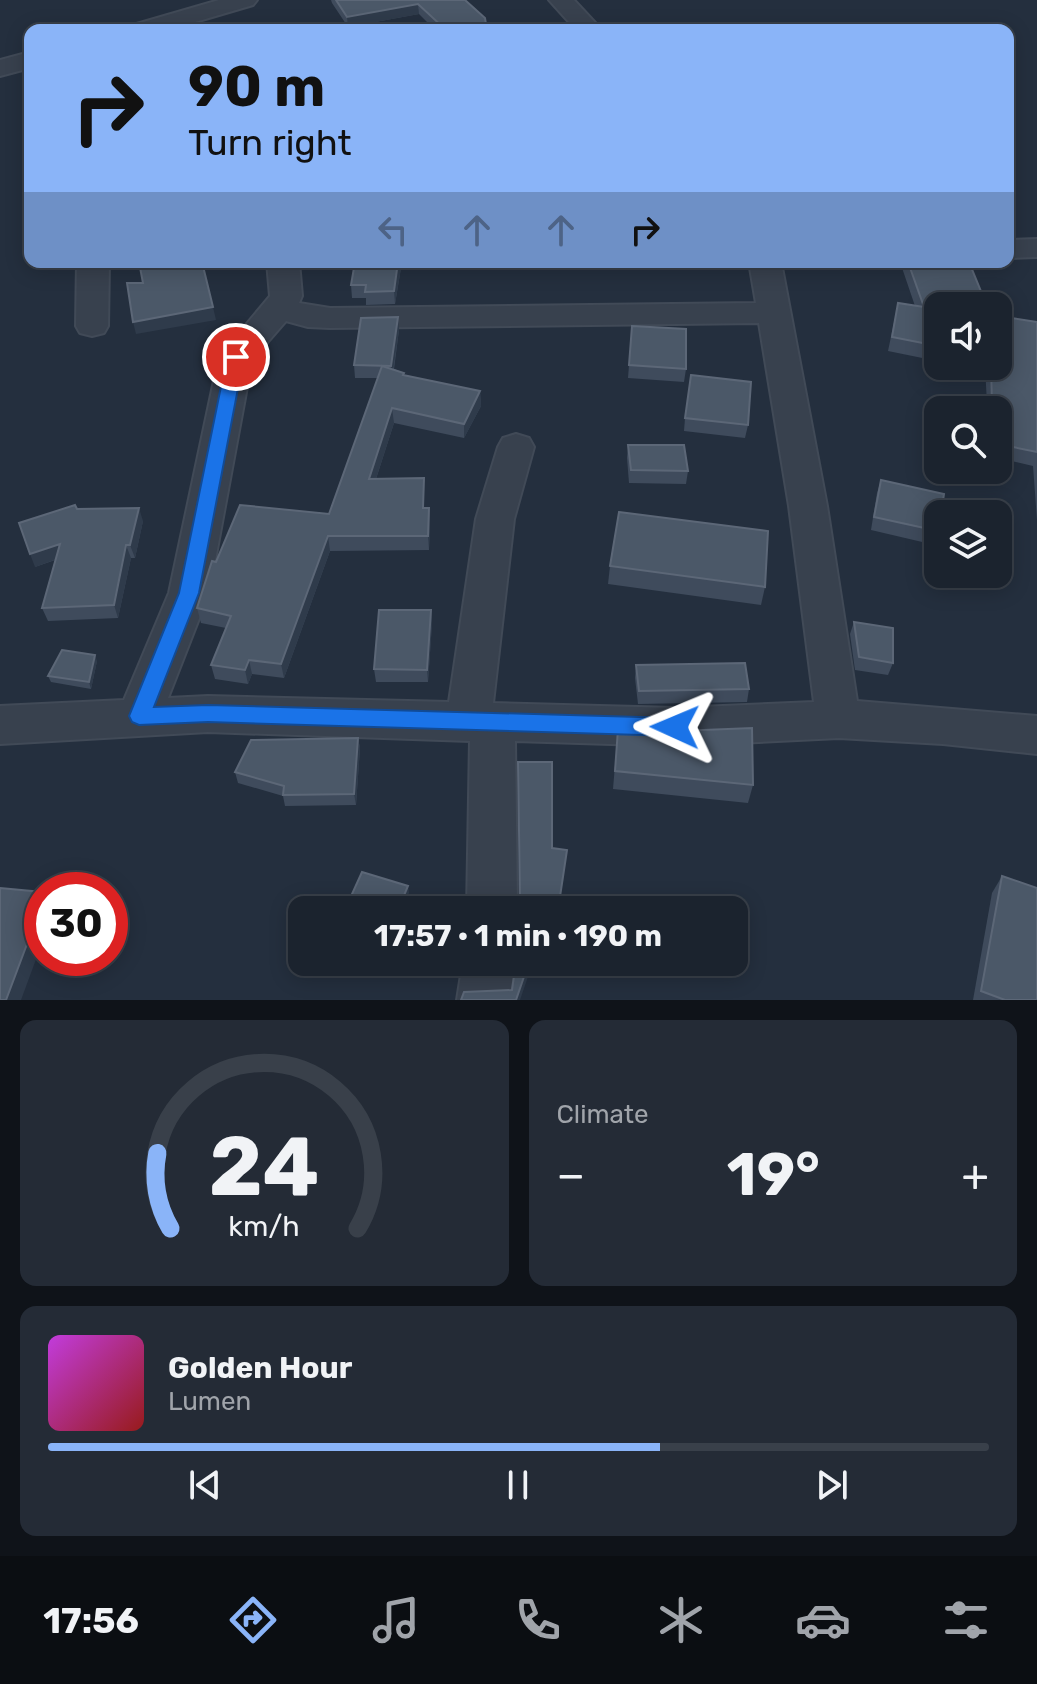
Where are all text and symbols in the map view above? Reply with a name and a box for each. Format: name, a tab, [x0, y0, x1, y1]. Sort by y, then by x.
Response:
text: 90 m	[188, 54, 325, 120]
icon: right	[56, 56, 160, 160]
text: Turn right	[188, 121, 352, 164]
icon: left	[371, 208, 415, 252]
icon: ahead	[455, 208, 499, 252]
icon: ahead	[539, 208, 583, 252]
icon: right	[623, 208, 667, 252]
map controls	[924, 292, 1012, 588]
button: sound	[924, 292, 1012, 380]
pin	[202, 323, 270, 391]
icon: arrive	[214, 335, 258, 379]
button: search	[924, 396, 1012, 484]
button: layers	[924, 500, 1012, 588]
position arrow	[633, 685, 717, 769]
speed limit sign: 30	[24, 872, 128, 976]
text: 17:57 · 1 min · 190 m	[374, 918, 662, 954]
text: Climate	[557, 1099, 649, 1130]
text: 24	[209, 1117, 320, 1216]
text: 19°	[727, 1139, 820, 1210]
text: −	[557, 1149, 585, 1201]
text: +	[962, 1149, 989, 1201]
text: km/h	[229, 1209, 300, 1243]
text: Golden Hour	[168, 1350, 352, 1386]
text: Lumen	[168, 1386, 251, 1417]
icon: previous	[183, 1463, 227, 1507]
icon: pause	[496, 1463, 540, 1507]
icon: next	[810, 1463, 854, 1507]
icon: directions	[225, 1592, 281, 1648]
icon: music	[368, 1592, 424, 1648]
icon: phone	[510, 1592, 566, 1648]
icon: climate	[653, 1592, 709, 1648]
icon: car	[795, 1592, 851, 1648]
icon: filters	[938, 1592, 994, 1648]
text: 17:56	[43, 1599, 139, 1642]

